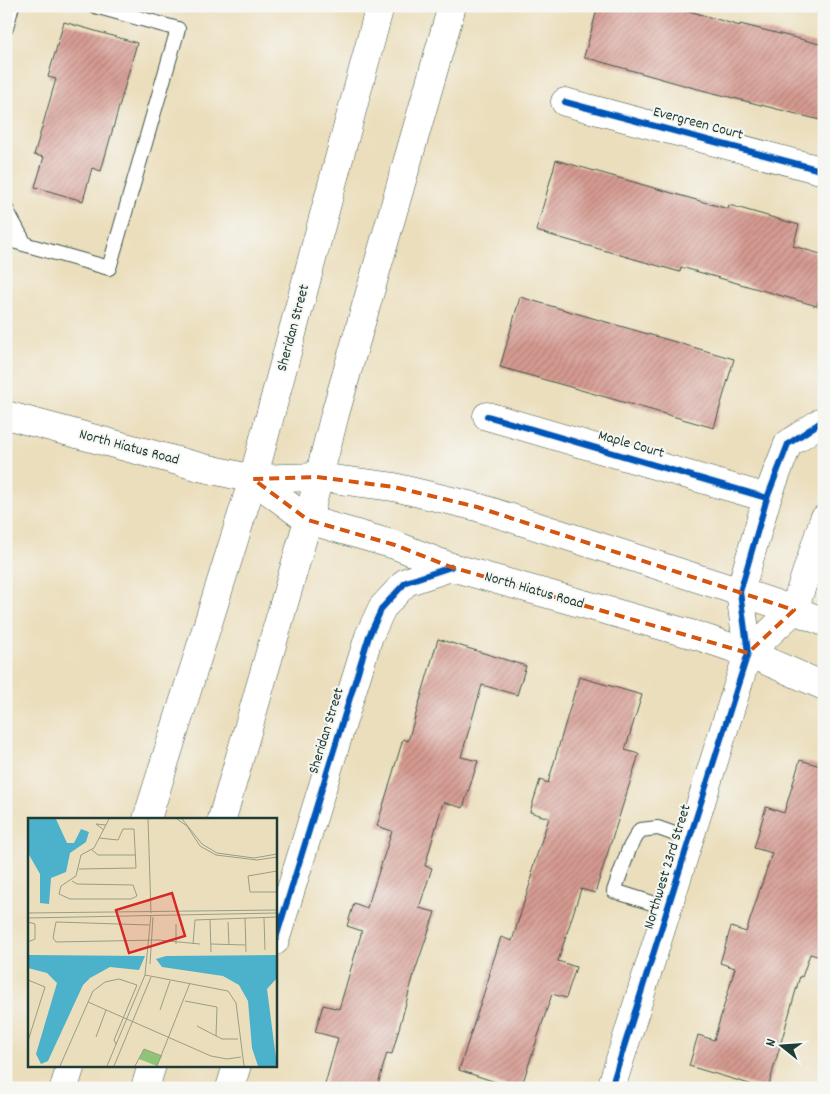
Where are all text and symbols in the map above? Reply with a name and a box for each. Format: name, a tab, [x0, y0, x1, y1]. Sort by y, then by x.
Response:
street label: Evergreen Court	[650, 101, 746, 147]
street label: Sheridan Street	[272, 282, 316, 374]
street label: North Hiatus Road	[77, 424, 181, 472]
street label: Maple Court	[595, 425, 667, 465]
street label: North Hiatus Road	[482, 566, 586, 616]
street label: Sheridan Street	[303, 685, 351, 777]
street label: Northwest 23rd Street	[639, 802, 698, 932]
inset map	[28, 818, 276, 1066]
north arrow	[758, 1022, 808, 1072]
text: N	[761, 1036, 782, 1049]

